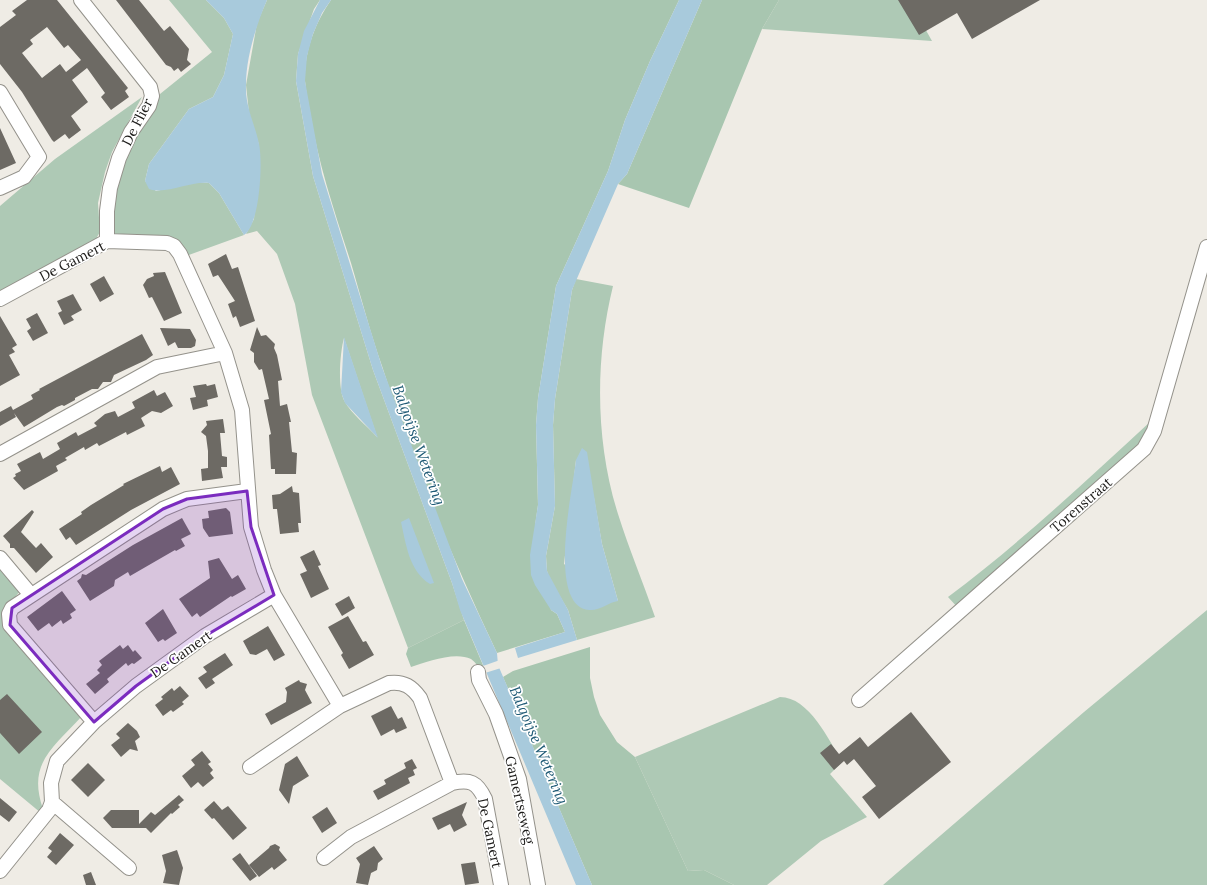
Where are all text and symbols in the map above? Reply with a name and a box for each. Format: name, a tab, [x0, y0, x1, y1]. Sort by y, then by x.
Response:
street label: De Flier	[117, 95, 157, 149]
street label: De Gamert	[36, 237, 108, 285]
water label: Balgoijse Wetering	[388, 382, 450, 508]
street label: Torenstraat	[1046, 473, 1116, 537]
street label: De Gamert	[147, 626, 216, 682]
water label: Balgoijse Wetering	[506, 683, 572, 807]
street label: Gamertseweg	[501, 754, 539, 846]
street label: De Gamert	[474, 796, 506, 870]

